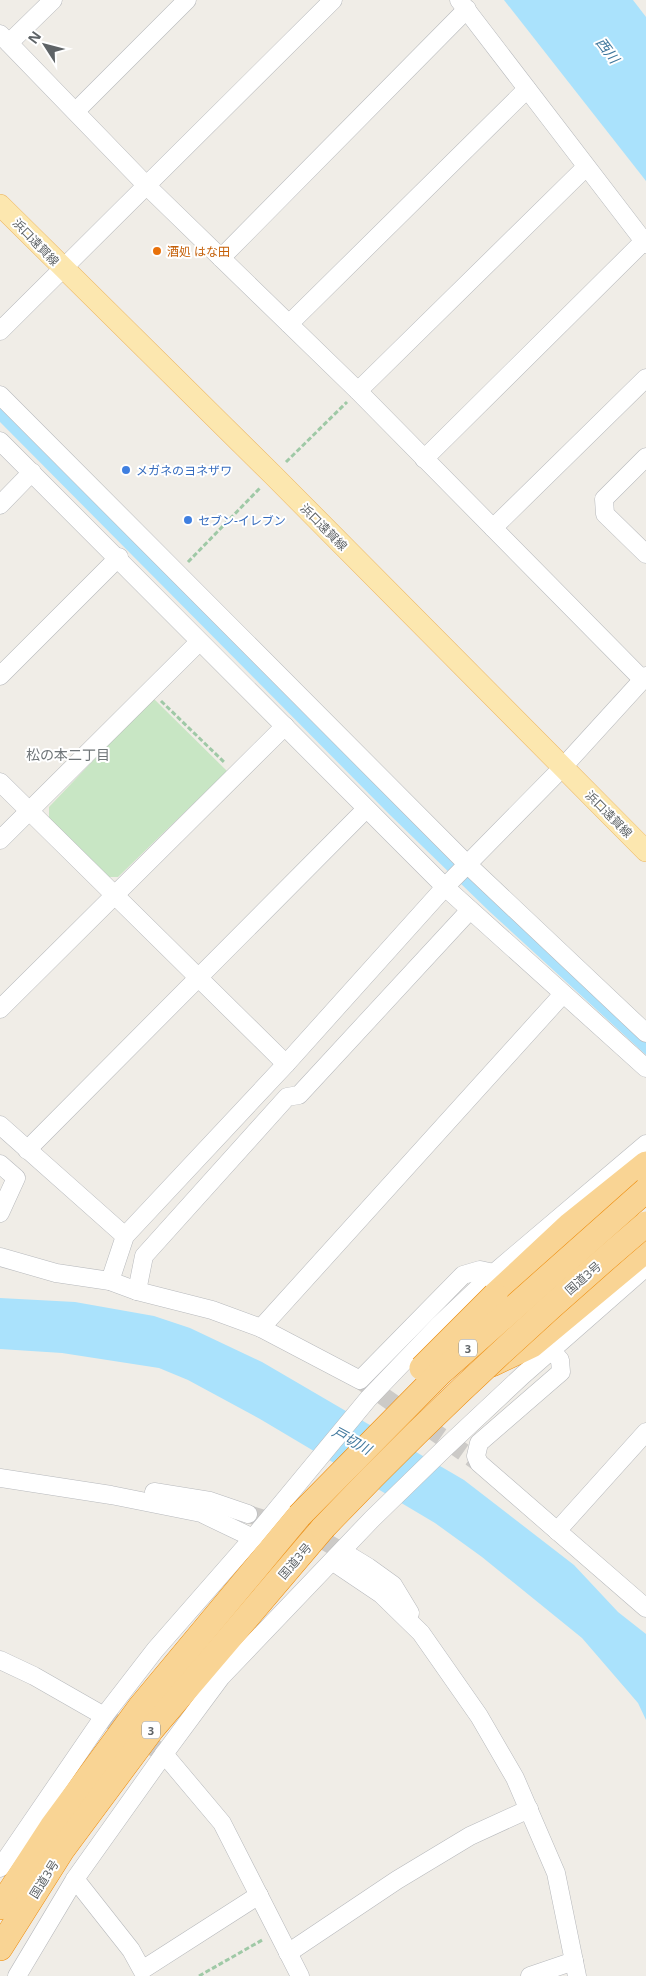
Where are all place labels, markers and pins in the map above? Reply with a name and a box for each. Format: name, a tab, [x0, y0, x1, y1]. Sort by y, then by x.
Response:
place label: 酒処 はな田	[167, 243, 230, 260]
marker: 酒処 はな田	[151, 245, 163, 257]
place label: メガネのヨネザワ	[136, 462, 232, 479]
marker: メガネのヨネザワ	[120, 464, 132, 476]
place label: セブン-イレブン	[198, 512, 286, 529]
marker: セブン-イレブン	[182, 514, 194, 526]

